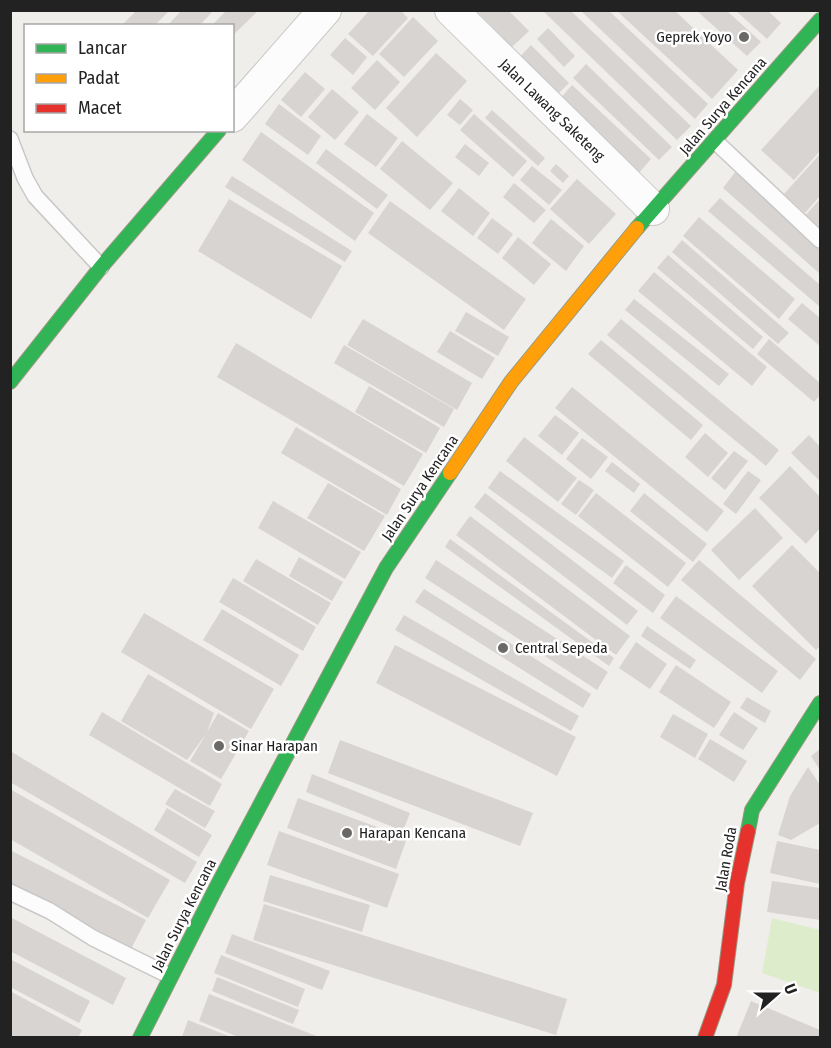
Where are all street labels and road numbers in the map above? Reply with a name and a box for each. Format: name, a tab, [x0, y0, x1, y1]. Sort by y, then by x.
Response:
street label: Jalan Surya Kencana	[676, 53, 770, 159]
street label: Jalan Lawang Saketeng	[496, 55, 608, 165]
street label: Jalan Surya Kencana	[378, 432, 462, 544]
street label: Jalan Roda	[711, 825, 741, 893]
street label: Jalan Surya Kencana	[148, 856, 220, 974]

